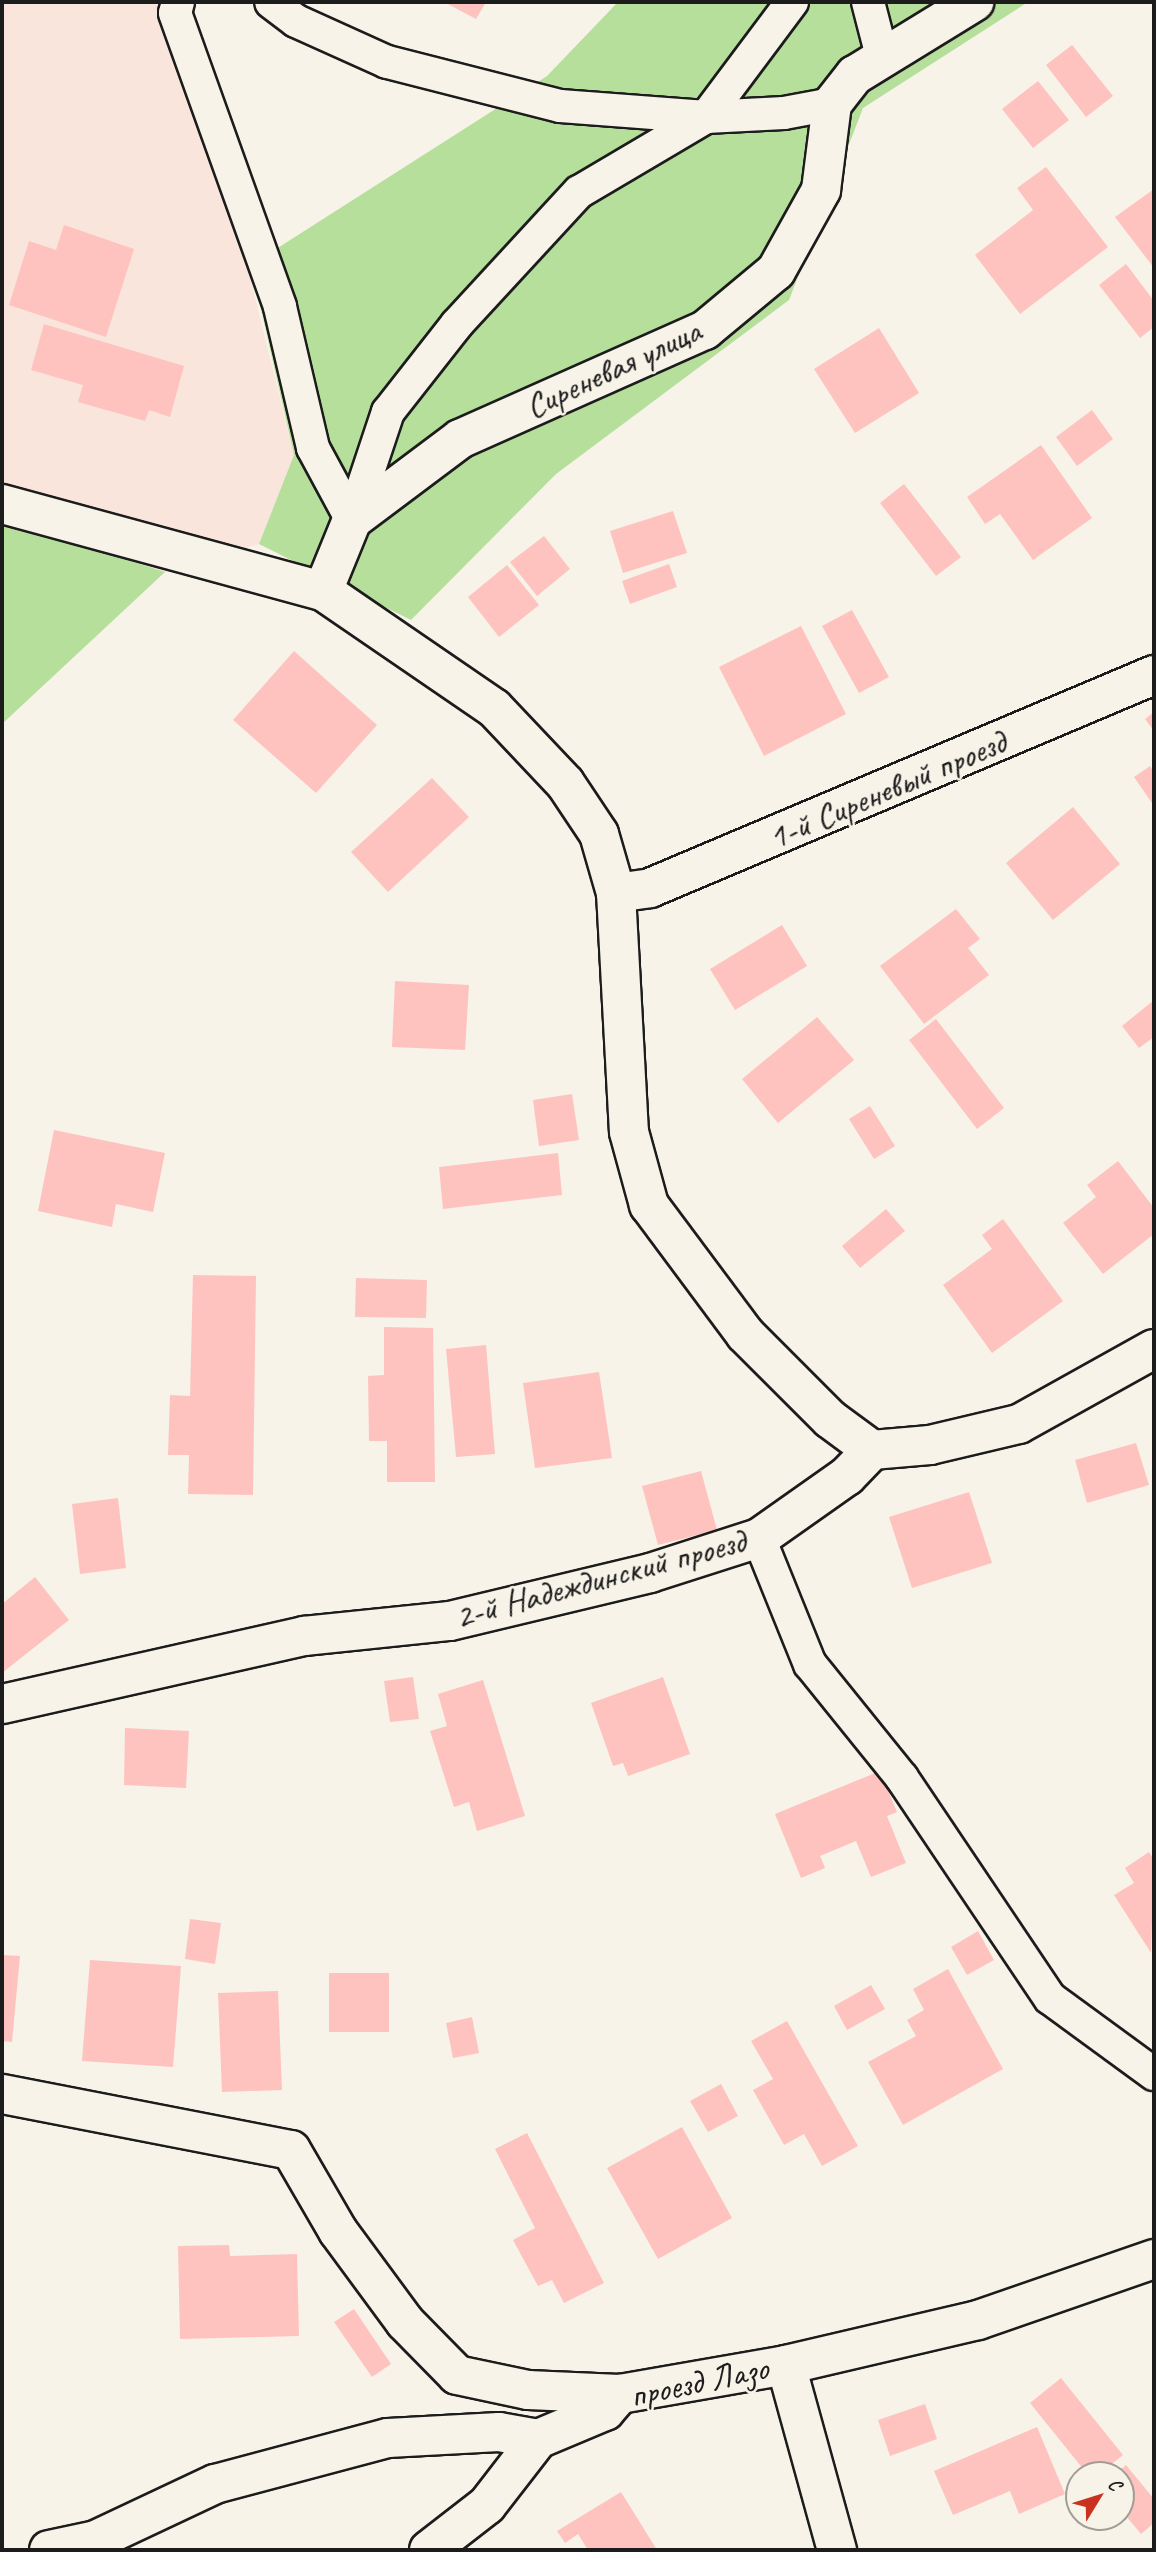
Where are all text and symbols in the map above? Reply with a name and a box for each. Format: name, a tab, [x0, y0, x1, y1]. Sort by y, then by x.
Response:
street label: Сиреневая улица	[517, 310, 709, 428]
street label: 1-й Сиреневый проезд	[762, 721, 1012, 859]
street label: 2-й Надеждинский проезд	[450, 1520, 750, 1638]
street label: проезд Лазо	[626, 2347, 772, 2417]
north arrow	[1065, 2461, 1135, 2531]
text: С	[1103, 2473, 1127, 2495]

